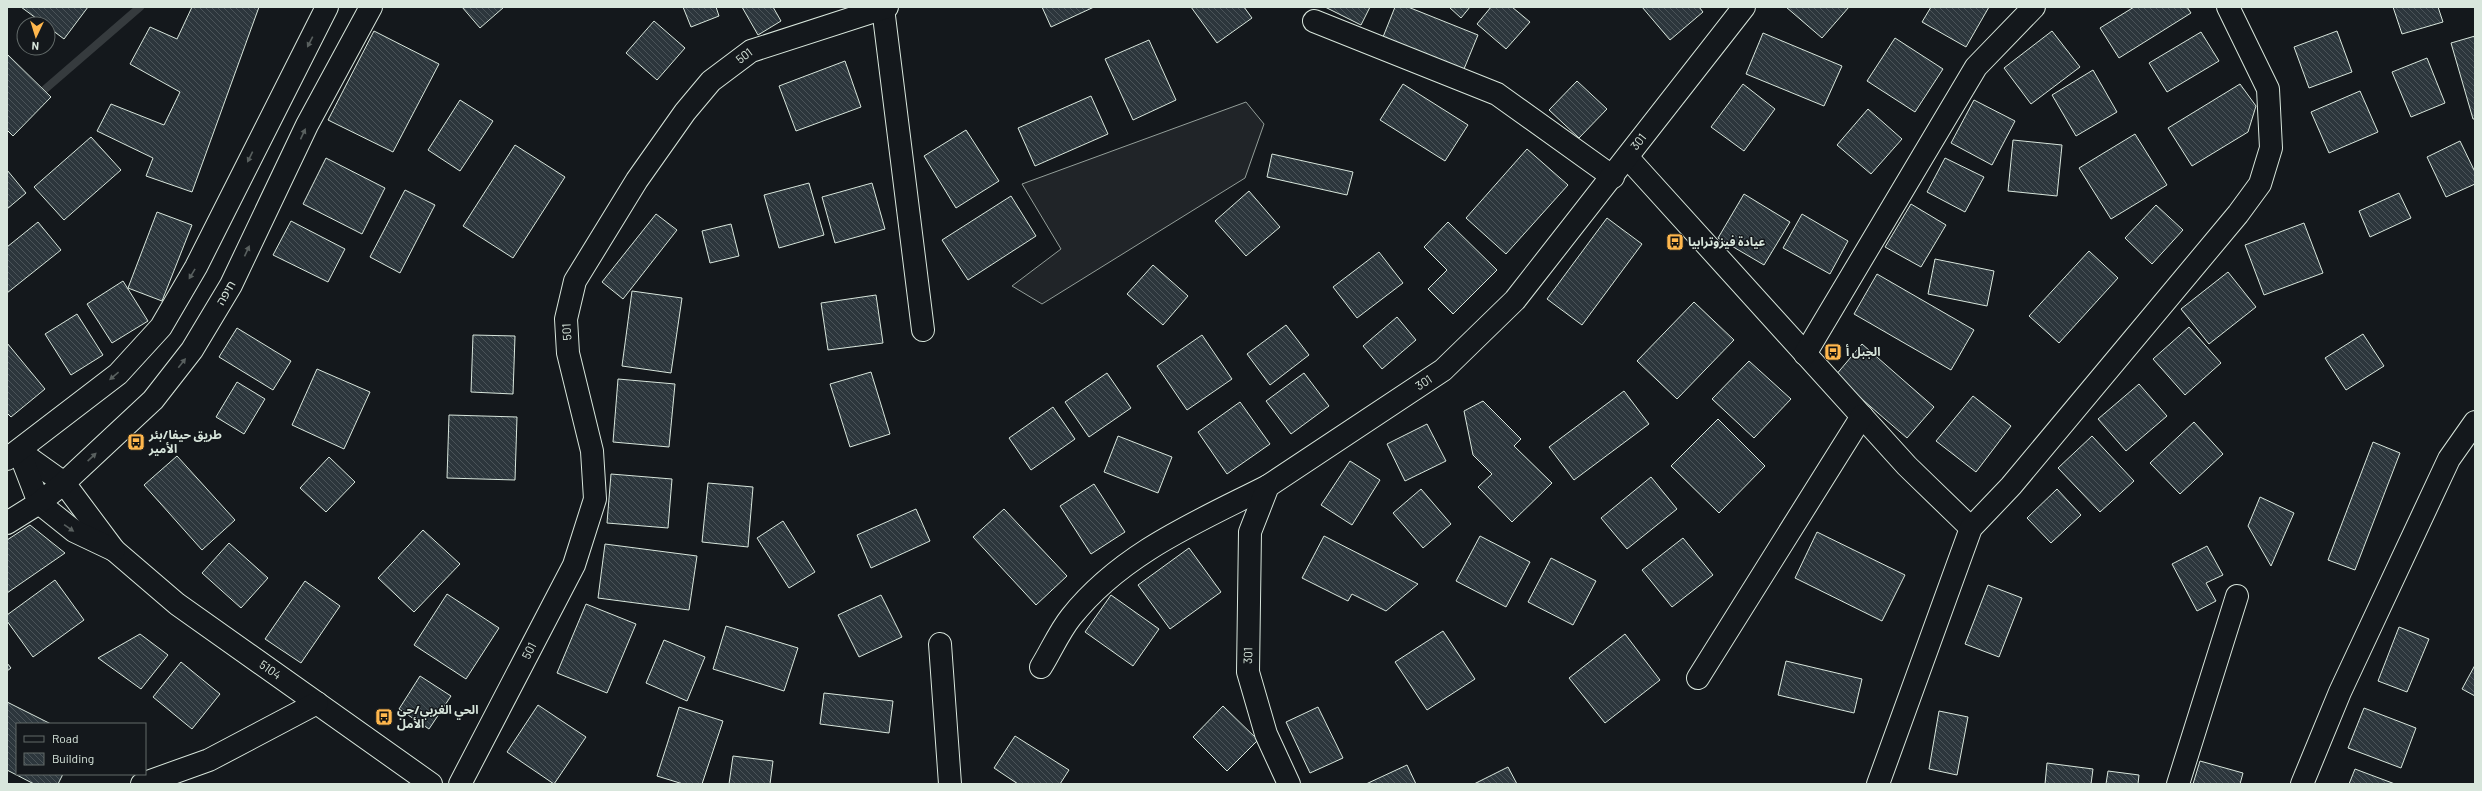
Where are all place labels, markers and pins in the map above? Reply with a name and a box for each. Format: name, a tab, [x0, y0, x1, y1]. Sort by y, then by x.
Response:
bus stop icon: عيادة فيزوترابيا	[1665, 232, 1685, 252]
place label: عيادة فيزوترابيا	[1688, 234, 1766, 249]
bus stop icon: الجبل أ	[1823, 342, 1843, 362]
place label: الجبل أ	[1846, 344, 1880, 359]
place label: طريق حيفا/بئر الأمير	[148, 427, 222, 456]
bus stop icon: طريق حيفا/بئر الأمير	[126, 432, 146, 452]
place label: الحي الغربي/حي الأمل	[397, 702, 478, 731]
bus stop icon: الحي الغربي/حي الأمل	[374, 707, 394, 727]

